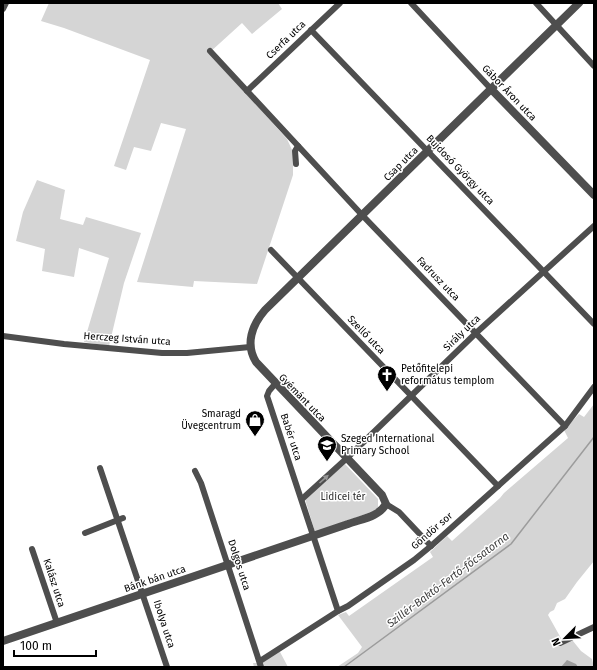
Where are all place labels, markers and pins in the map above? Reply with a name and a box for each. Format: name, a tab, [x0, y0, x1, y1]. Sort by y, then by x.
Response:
place label: Petőfitelepi református templom	[401, 362, 494, 387]
church icon: Petőfitelepi református templom	[376, 364, 398, 392]
place label: Smaragd Üvegcentrum	[181, 408, 241, 432]
shop icon: Smaragd Üvegcentrum	[244, 409, 266, 437]
place label: Szeged International Primary School	[341, 433, 435, 457]
school or university icon: Szeged International Primary School	[316, 434, 338, 462]

